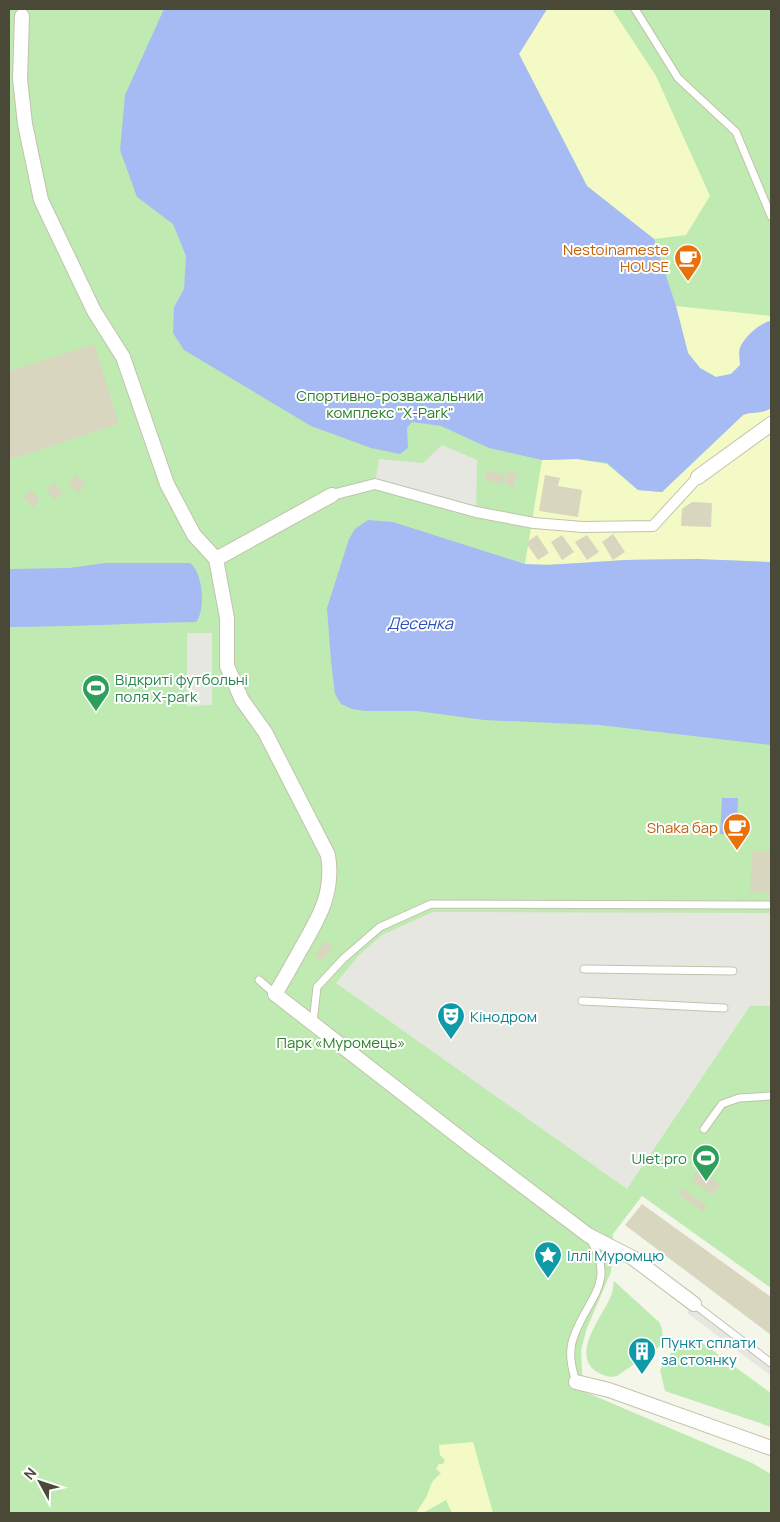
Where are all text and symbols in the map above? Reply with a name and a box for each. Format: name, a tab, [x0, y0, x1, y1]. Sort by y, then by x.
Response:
place label: Nestoinameste HOUSE	[563, 239, 669, 277]
cafe icon: Nestoinameste HOUSE	[673, 243, 703, 282]
park label: Спортивно-розважальний комплекс "Х-Park"	[296, 385, 484, 423]
water label: Десенка	[387, 612, 454, 634]
place label: Відкриті футбольні поля X-park	[115, 669, 248, 707]
sports icon: Відкриті футбольні поля X-park	[81, 673, 111, 712]
cafe icon: Shaka бар	[722, 812, 752, 851]
place label: Shaka бар	[647, 817, 718, 838]
theatre icon: Кінодром	[436, 1001, 466, 1040]
place label: Кінодром	[470, 1006, 537, 1027]
park label: Парк «Муромець»	[277, 1032, 405, 1053]
sports icon: Ulet.pro	[691, 1143, 721, 1182]
place label: Ulet.pro	[631, 1148, 687, 1169]
place icon: Іллі Муромцю	[533, 1240, 563, 1279]
place label: Іллі Муромцю	[567, 1245, 664, 1266]
place label: Пункт сплати за стоянку	[661, 1332, 756, 1370]
building icon: Пункт сплати за стоянку	[627, 1336, 657, 1375]
north arrow	[15, 1457, 65, 1507]
text: N	[19, 1463, 40, 1483]

